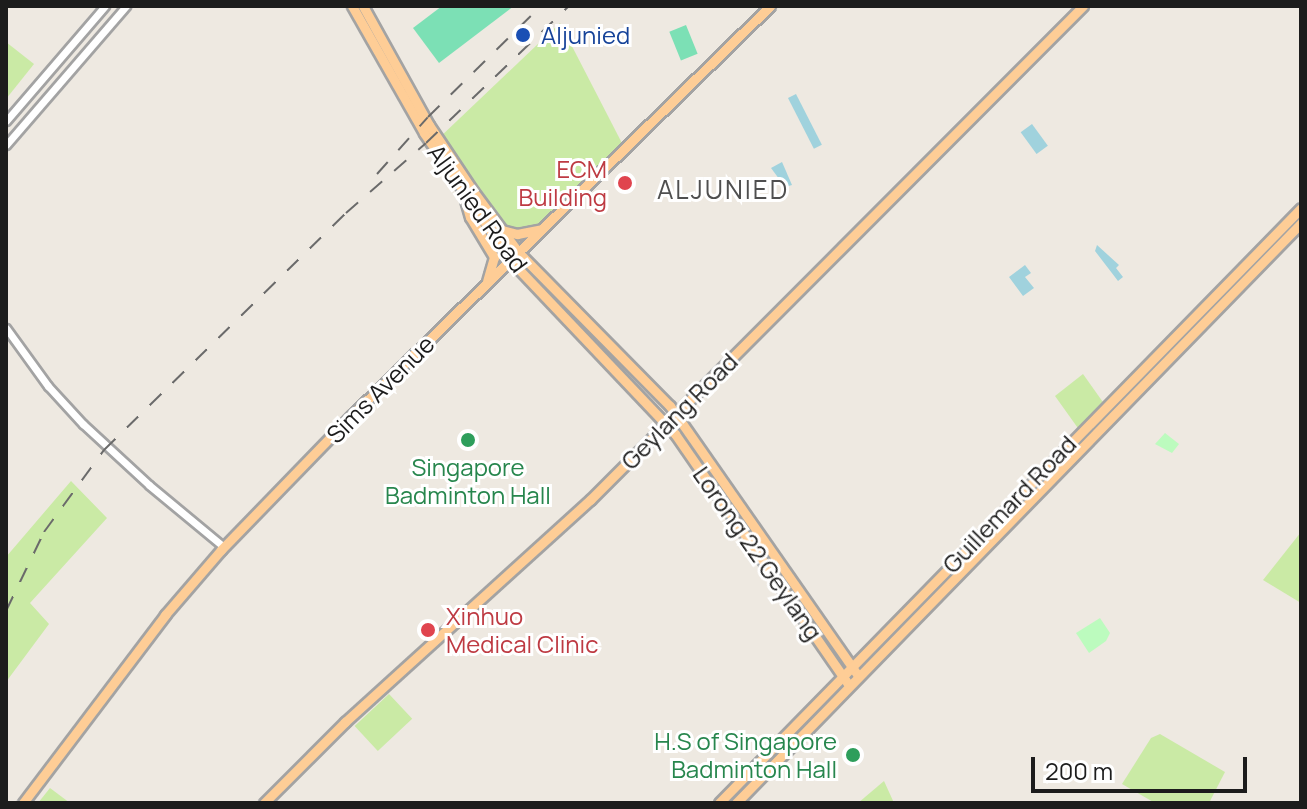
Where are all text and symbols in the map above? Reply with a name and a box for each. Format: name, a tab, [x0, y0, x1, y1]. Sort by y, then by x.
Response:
place label: Aljunied	[541, 21, 630, 49]
marker: Aljunied	[512, 24, 534, 46]
street label: Aljunied Road	[422, 139, 534, 277]
place label: ECM Building	[519, 155, 607, 211]
marker: ECM Building	[614, 172, 636, 194]
district label: ALJUNIED	[657, 174, 789, 206]
street label: Sims Avenue	[320, 329, 440, 449]
street label: Geylang Road	[615, 347, 743, 475]
street label: Guillemard Road	[936, 429, 1082, 579]
marker: Singapore Badminton Hall	[459, 431, 477, 449]
place label: Singapore Badminton Hall	[385, 453, 551, 509]
street label: Lorong 22 Geylang	[687, 461, 829, 645]
place label: Xinhuo Medical Clinic	[446, 602, 598, 658]
marker: Xinhuo Medical Clinic	[417, 619, 439, 641]
place label: H.S of Singapore Badminton Hall	[654, 727, 837, 783]
scale bar	[1035, 741, 1251, 791]
marker: H.S of Singapore Badminton Hall	[844, 746, 862, 764]
text: 200 m	[1045, 754, 1113, 787]

